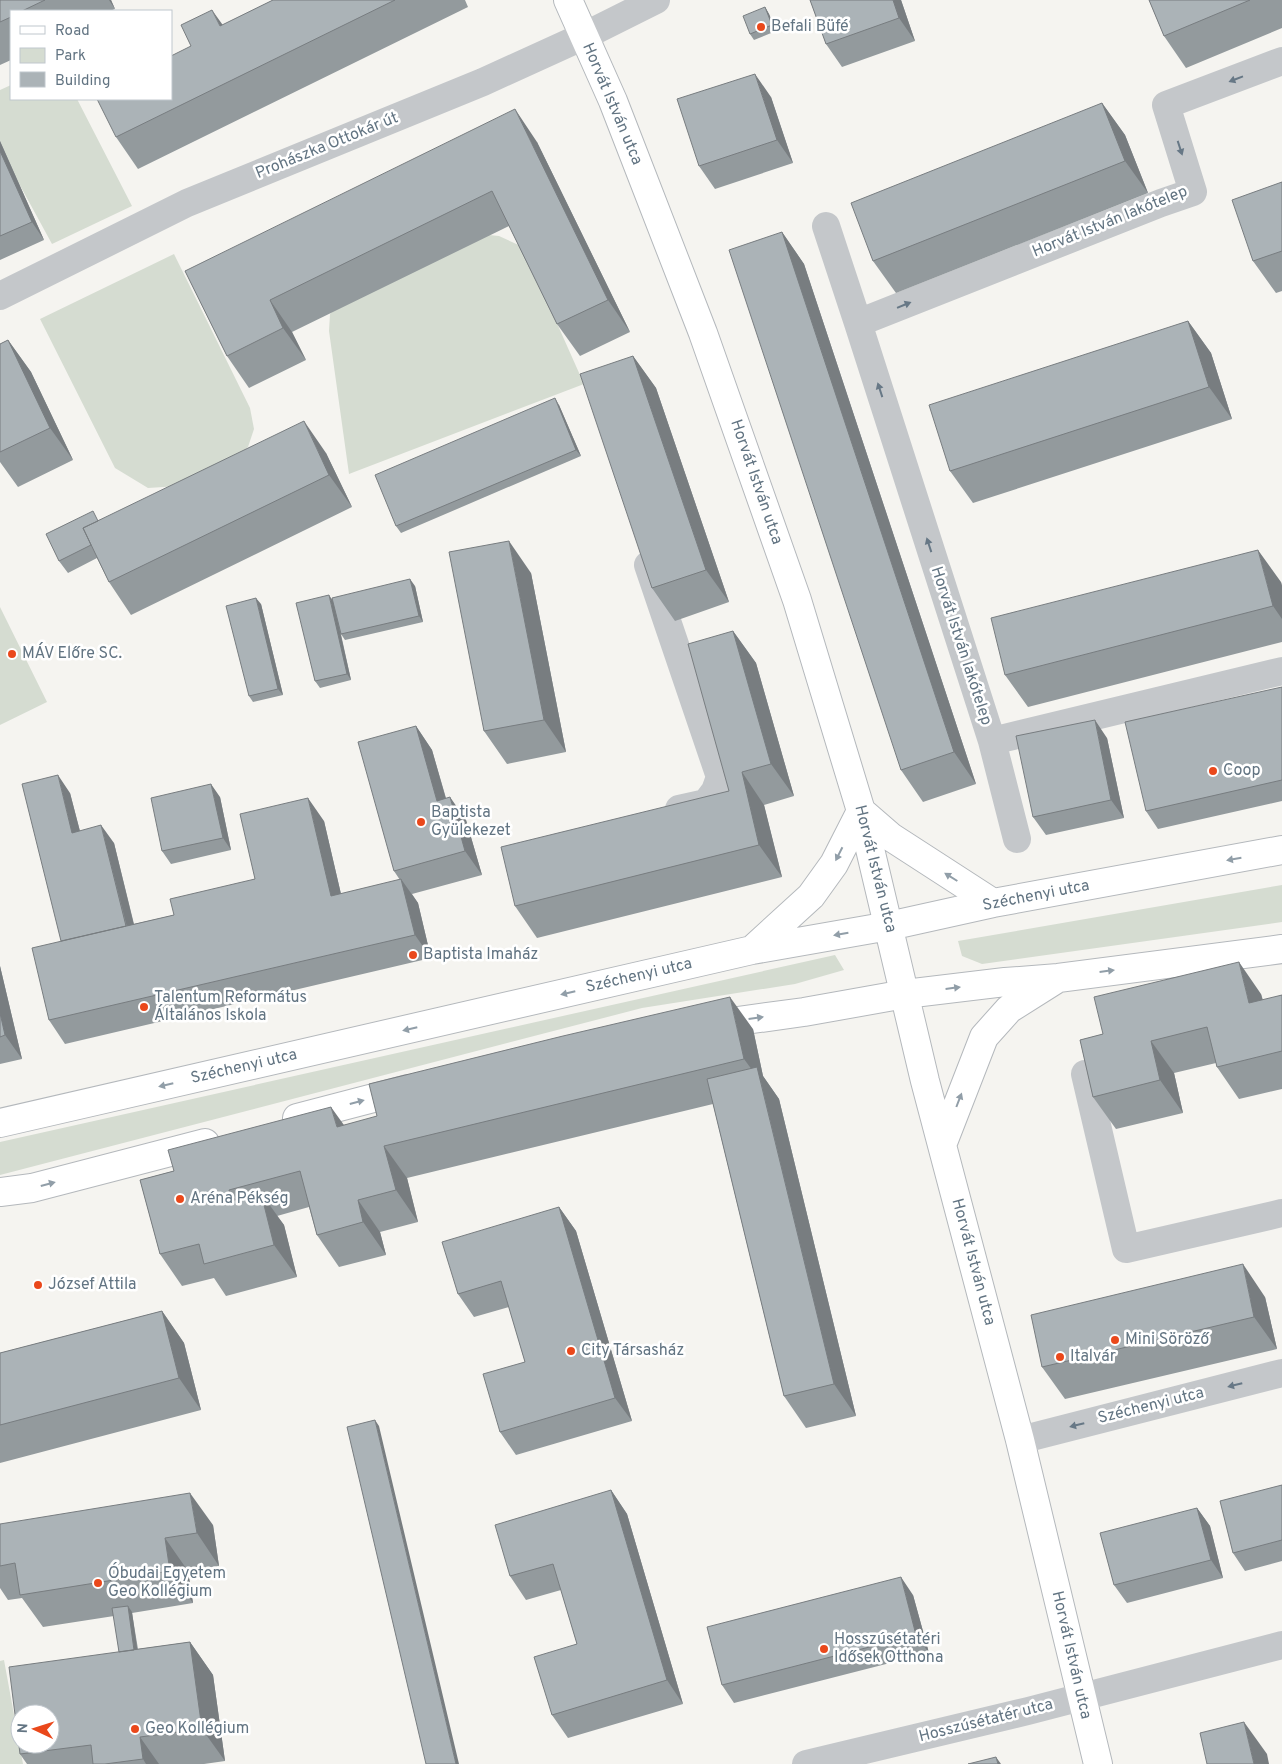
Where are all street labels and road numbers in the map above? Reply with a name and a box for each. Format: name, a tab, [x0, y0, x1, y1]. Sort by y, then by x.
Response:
street label: Horvát István utca	[577, 40, 647, 168]
street label: Prohászka Ottokár út	[253, 108, 401, 184]
street label: Horvát István lakótelep	[1029, 182, 1191, 262]
street label: Horvát István utca	[725, 417, 787, 547]
street label: Horvát István lakótelep	[926, 564, 996, 728]
street label: Horvát István utca	[849, 803, 901, 935]
street label: Széchenyi utca	[981, 876, 1091, 916]
street label: Széchenyi utca	[584, 954, 694, 998]
street label: Széchenyi utca	[189, 1045, 299, 1089]
street label: Horvát István utca	[946, 1196, 1000, 1328]
street label: Széchenyi utca	[1096, 1383, 1206, 1429]
street label: Horvát István utca	[1047, 1589, 1095, 1721]
street label: Hosszúsétatér utca	[917, 1695, 1055, 1747]

